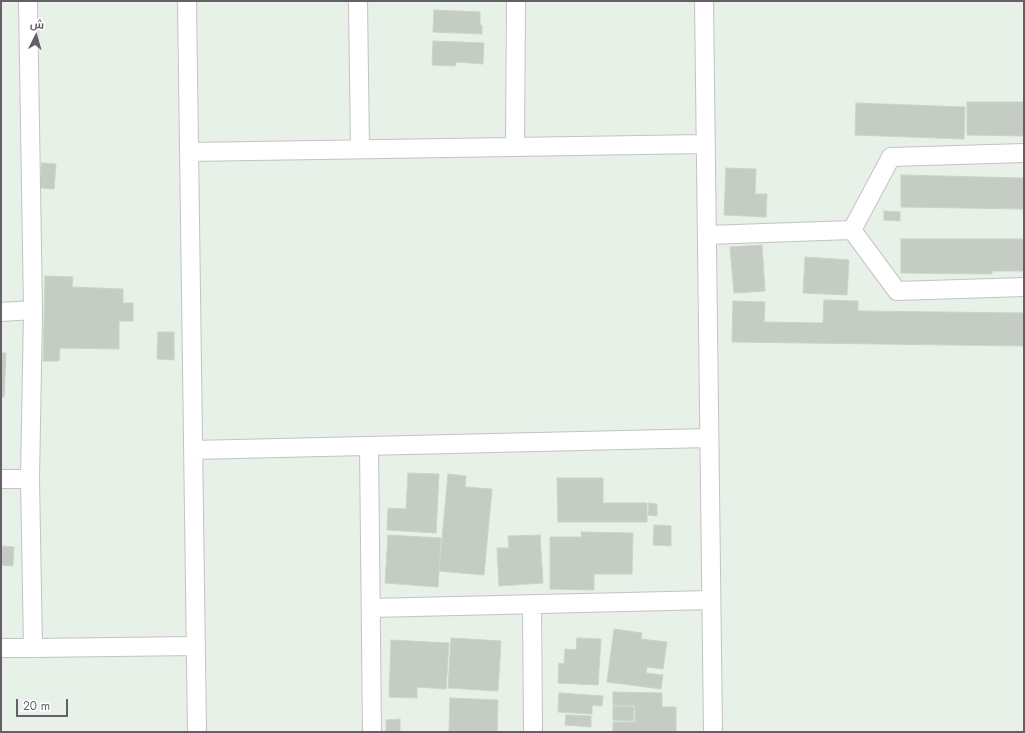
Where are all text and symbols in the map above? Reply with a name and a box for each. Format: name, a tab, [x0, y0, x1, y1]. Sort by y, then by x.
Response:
text: ش	[29, 15, 45, 33]
north arrow	[16, 16, 56, 56]
scale bar	[18, 691, 70, 717]
text: 20 m	[23, 697, 50, 715]

